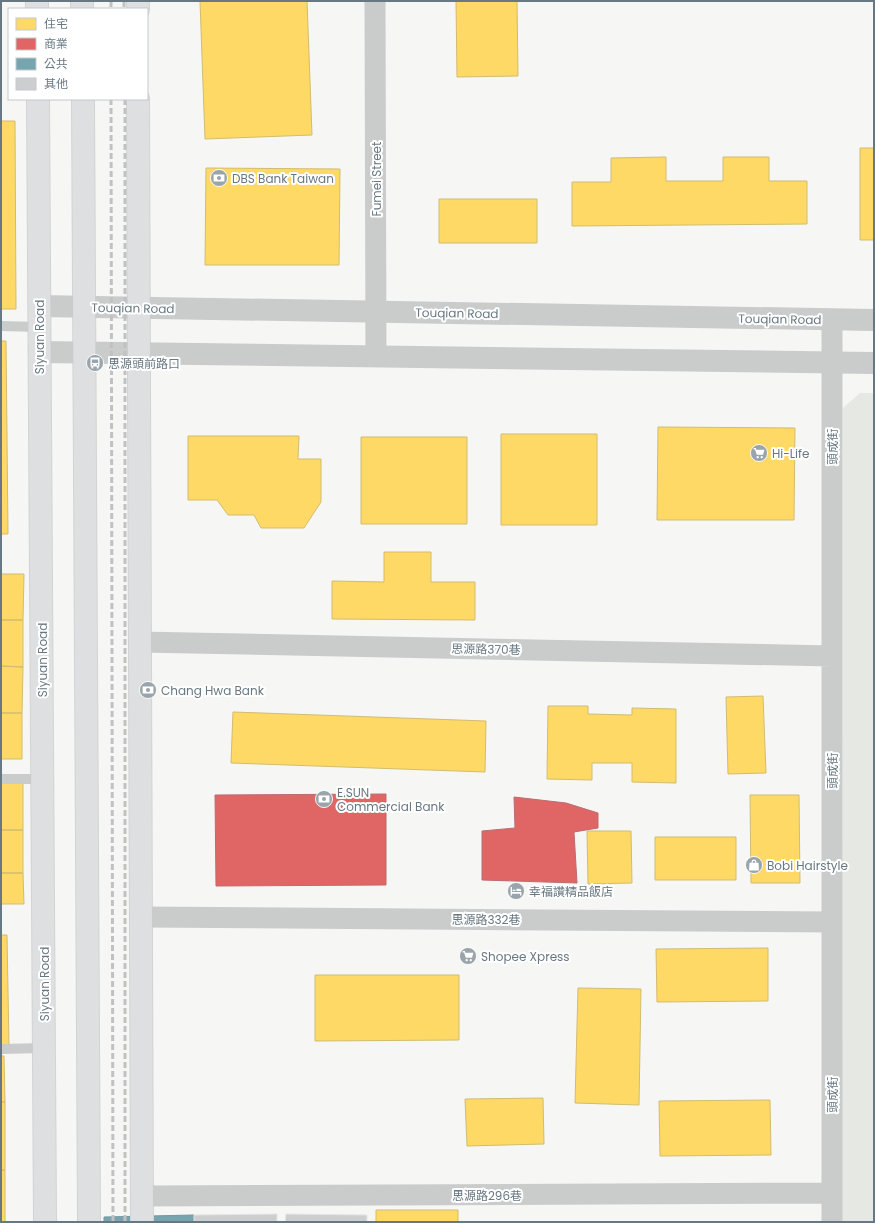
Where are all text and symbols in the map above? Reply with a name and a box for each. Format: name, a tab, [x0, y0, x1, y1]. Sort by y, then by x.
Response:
legend	[8, 8, 148, 100]
text: 住宅	[44, 15, 68, 32]
text: 商業	[44, 35, 68, 52]
text: 公共	[44, 55, 68, 72]
text: 其他	[44, 75, 68, 92]
street label: Fumei Street	[368, 142, 385, 216]
bank icon: DBS Bank Taiwan	[209, 168, 229, 188]
place label: DBS Bank Taiwan	[232, 170, 334, 187]
street label: Touqian Road	[91, 299, 175, 317]
street label: Siyuan Road	[31, 300, 48, 374]
street label: Touqian Road	[415, 304, 499, 322]
street label: Touqian Road	[738, 310, 822, 328]
bus stop icon: 思源頭前路口	[85, 353, 105, 373]
place label: 思源頭前路口	[108, 355, 180, 372]
street label: 頭成街	[824, 429, 841, 465]
supermarket icon: Hi-Life	[749, 443, 769, 463]
place label: Hi-Life	[772, 445, 809, 462]
street label: Siyuan Road	[34, 623, 51, 697]
street label: 思源路370巷	[451, 640, 521, 658]
bank icon: Chang Hwa Bank	[138, 680, 158, 700]
place label: Chang Hwa Bank	[161, 682, 265, 699]
street label: 頭成街	[824, 753, 841, 789]
place label: E.SUN Commercial Bank	[337, 784, 445, 815]
bank icon: E.SUN Commercial Bank	[314, 789, 334, 809]
shop icon: Bobi Hairstyle	[744, 855, 764, 875]
place label: Bobi Hairstyle	[767, 857, 848, 874]
hotel icon: 幸福讚精品飯店	[506, 881, 526, 901]
place label: 幸福讚精品飯店	[529, 883, 613, 900]
street label: 思源路332巷	[451, 911, 521, 928]
supermarket icon: Shopee Xpress	[458, 946, 478, 966]
street label: Siyuan Road	[36, 947, 53, 1021]
place label: Shopee Xpress	[481, 948, 570, 965]
street label: 頭成街	[824, 1077, 841, 1113]
street label: 思源路296巷	[452, 1187, 522, 1204]

